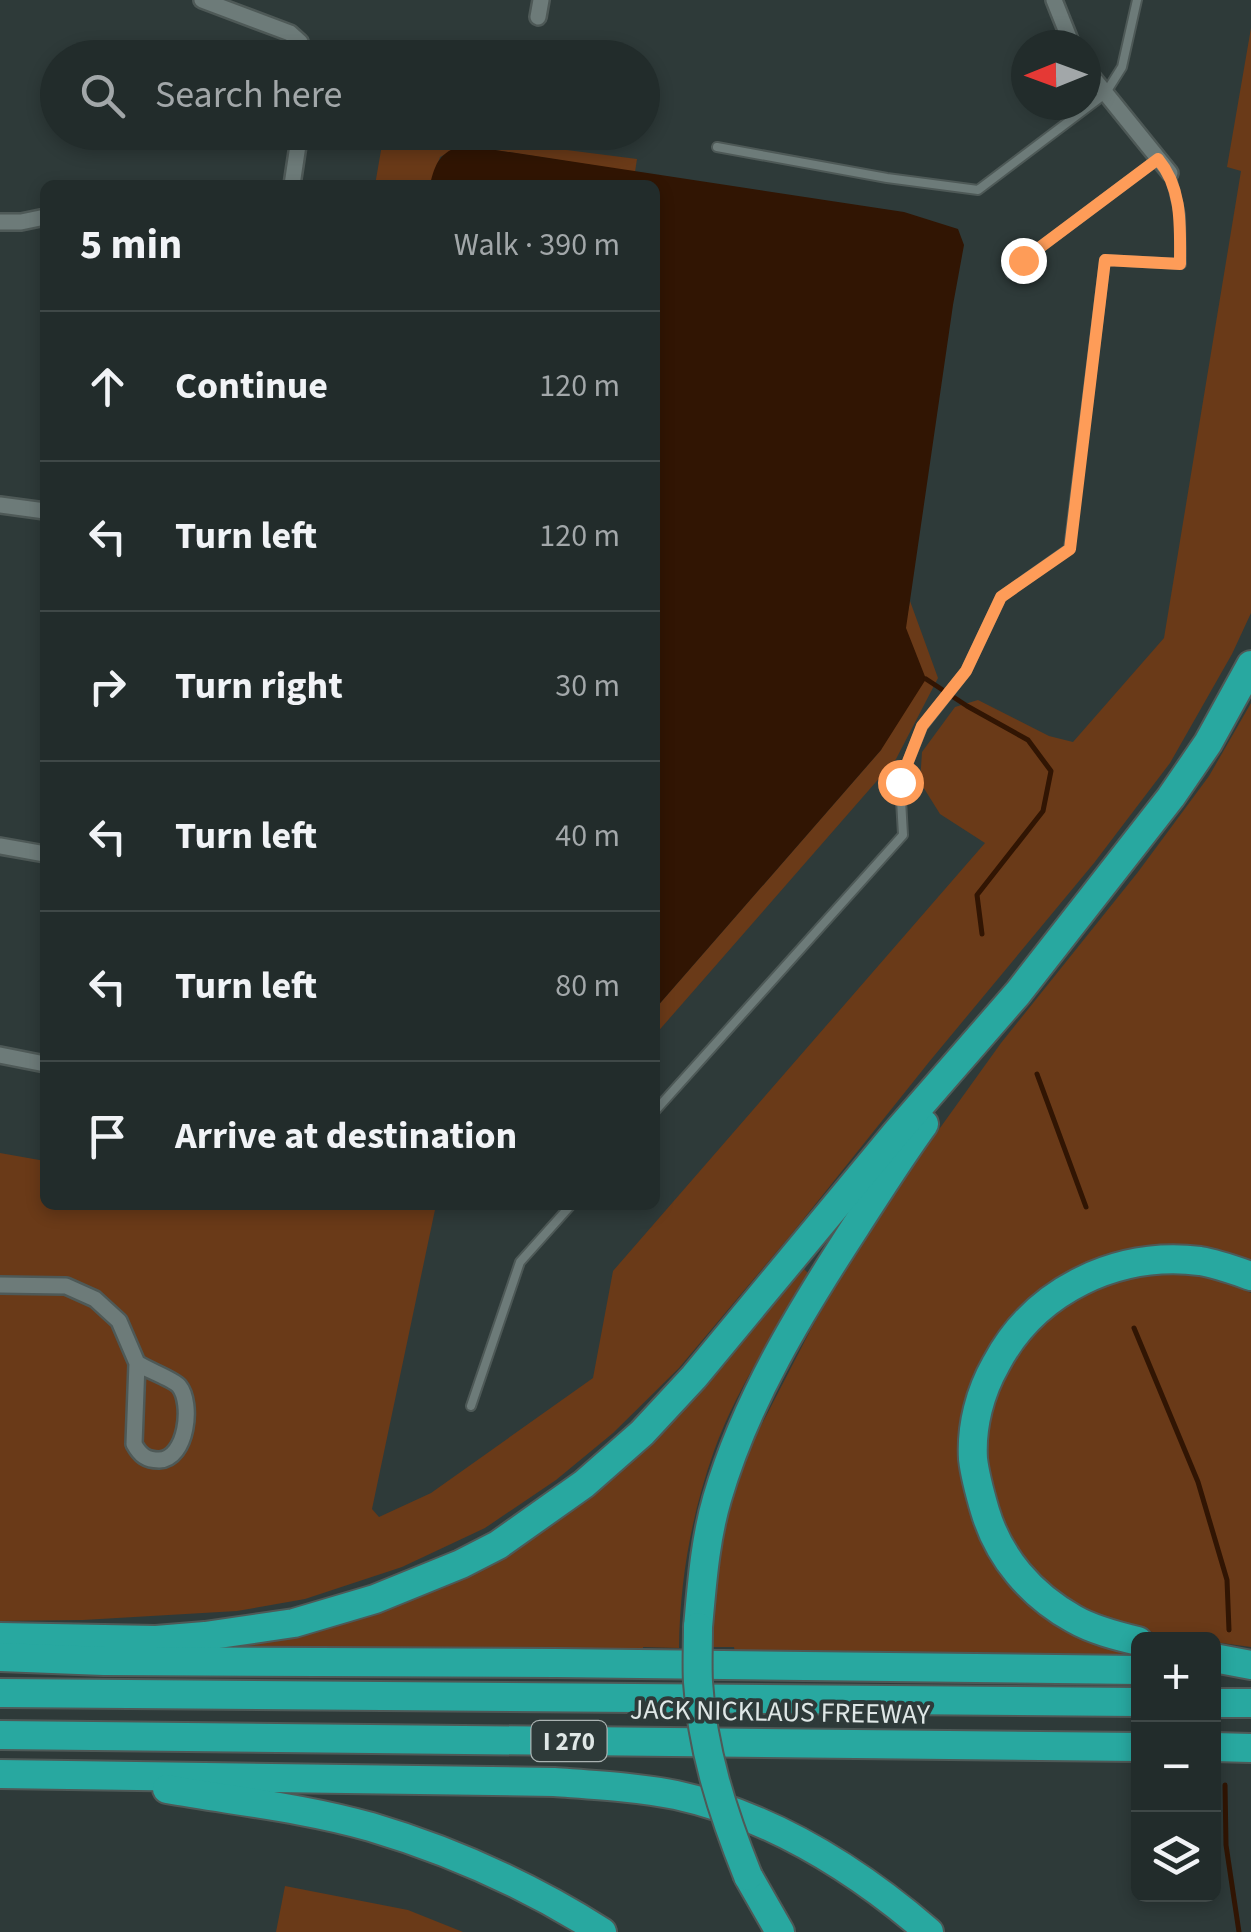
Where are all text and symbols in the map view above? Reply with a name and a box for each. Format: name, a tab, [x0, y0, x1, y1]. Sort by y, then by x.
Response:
north arrow	[1011, 30, 1101, 120]
search box	[40, 40, 660, 150]
icon: search	[75, 68, 130, 123]
text: Search here	[155, 68, 342, 122]
text: 5 min	[80, 215, 182, 275]
text: Walk · 390 m	[454, 222, 620, 268]
route end	[1001, 238, 1047, 284]
icon: ahead	[80, 359, 135, 414]
text: Continue	[175, 359, 328, 413]
text: 120 m	[539, 363, 620, 409]
icon: left	[80, 509, 135, 564]
text: Turn left	[175, 509, 317, 563]
text: 120 m	[539, 513, 620, 559]
icon: right	[80, 659, 135, 714]
text: Turn right	[175, 659, 343, 713]
text: 30 m	[555, 663, 620, 709]
route start	[878, 760, 924, 806]
icon: left	[80, 809, 135, 864]
text: Turn left	[175, 809, 317, 863]
text: 40 m	[555, 813, 620, 859]
icon: left	[80, 959, 135, 1014]
text: Turn left	[175, 959, 317, 1013]
text: 80 m	[555, 963, 620, 1009]
icon: arrive	[80, 1109, 135, 1164]
text: Arrive at destination	[175, 1109, 517, 1163]
map controls	[1131, 1632, 1221, 1902]
button: +	[1131, 1632, 1221, 1722]
street label: JACK NICKLAUS FREEWAY	[630, 1689, 931, 1735]
road number: I 270	[532, 1721, 606, 1761]
button: −	[1131, 1722, 1221, 1812]
button: layers	[1131, 1812, 1221, 1902]

